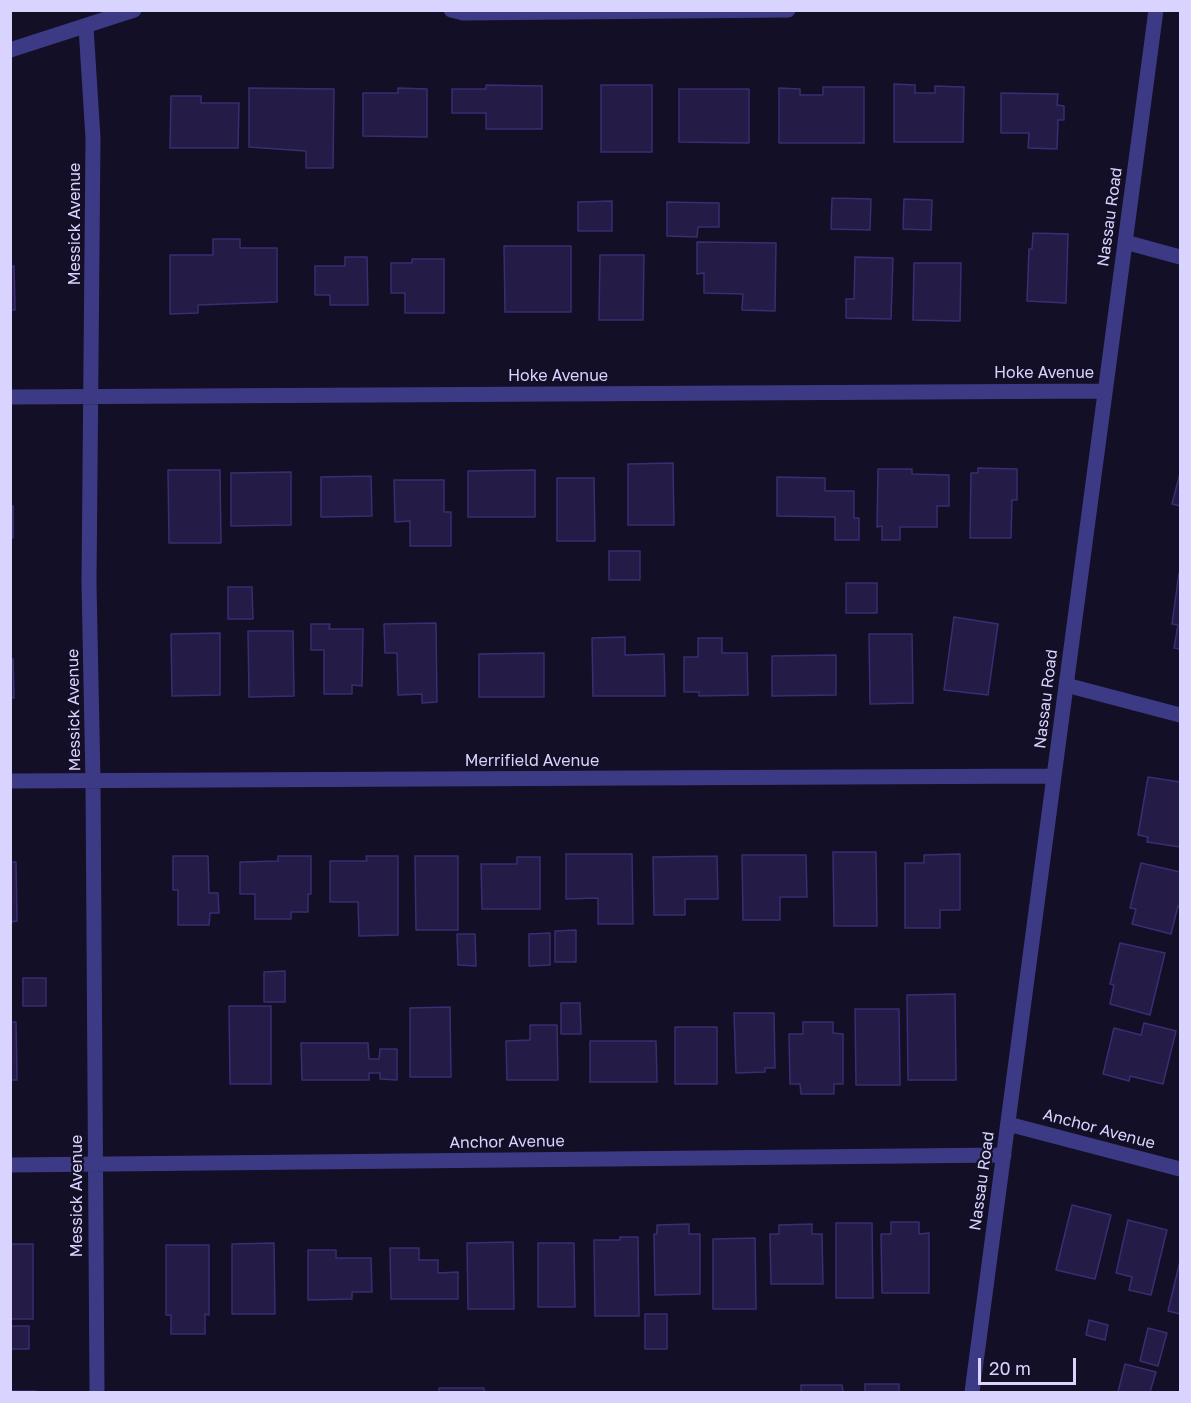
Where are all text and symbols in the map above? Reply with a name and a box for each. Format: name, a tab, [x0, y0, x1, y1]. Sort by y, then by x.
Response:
street label: Messick Avenue	[65, 163, 85, 285]
street label: Nassau Road	[1094, 166, 1126, 268]
street label: Hoke Avenue	[994, 363, 1094, 383]
street label: Hoke Avenue	[508, 366, 608, 386]
street label: Nassau Road	[1030, 648, 1062, 750]
street label: Messick Avenue	[63, 649, 85, 771]
street label: Merrifield Avenue	[465, 751, 599, 771]
street label: Anchor Avenue	[1041, 1105, 1157, 1153]
street label: Nassau Road	[966, 1130, 998, 1232]
street label: Anchor Avenue	[449, 1131, 565, 1153]
street label: Messick Avenue	[67, 1135, 87, 1257]
scale bar	[981, 1346, 1078, 1384]
text: 20 m	[989, 1357, 1031, 1379]

